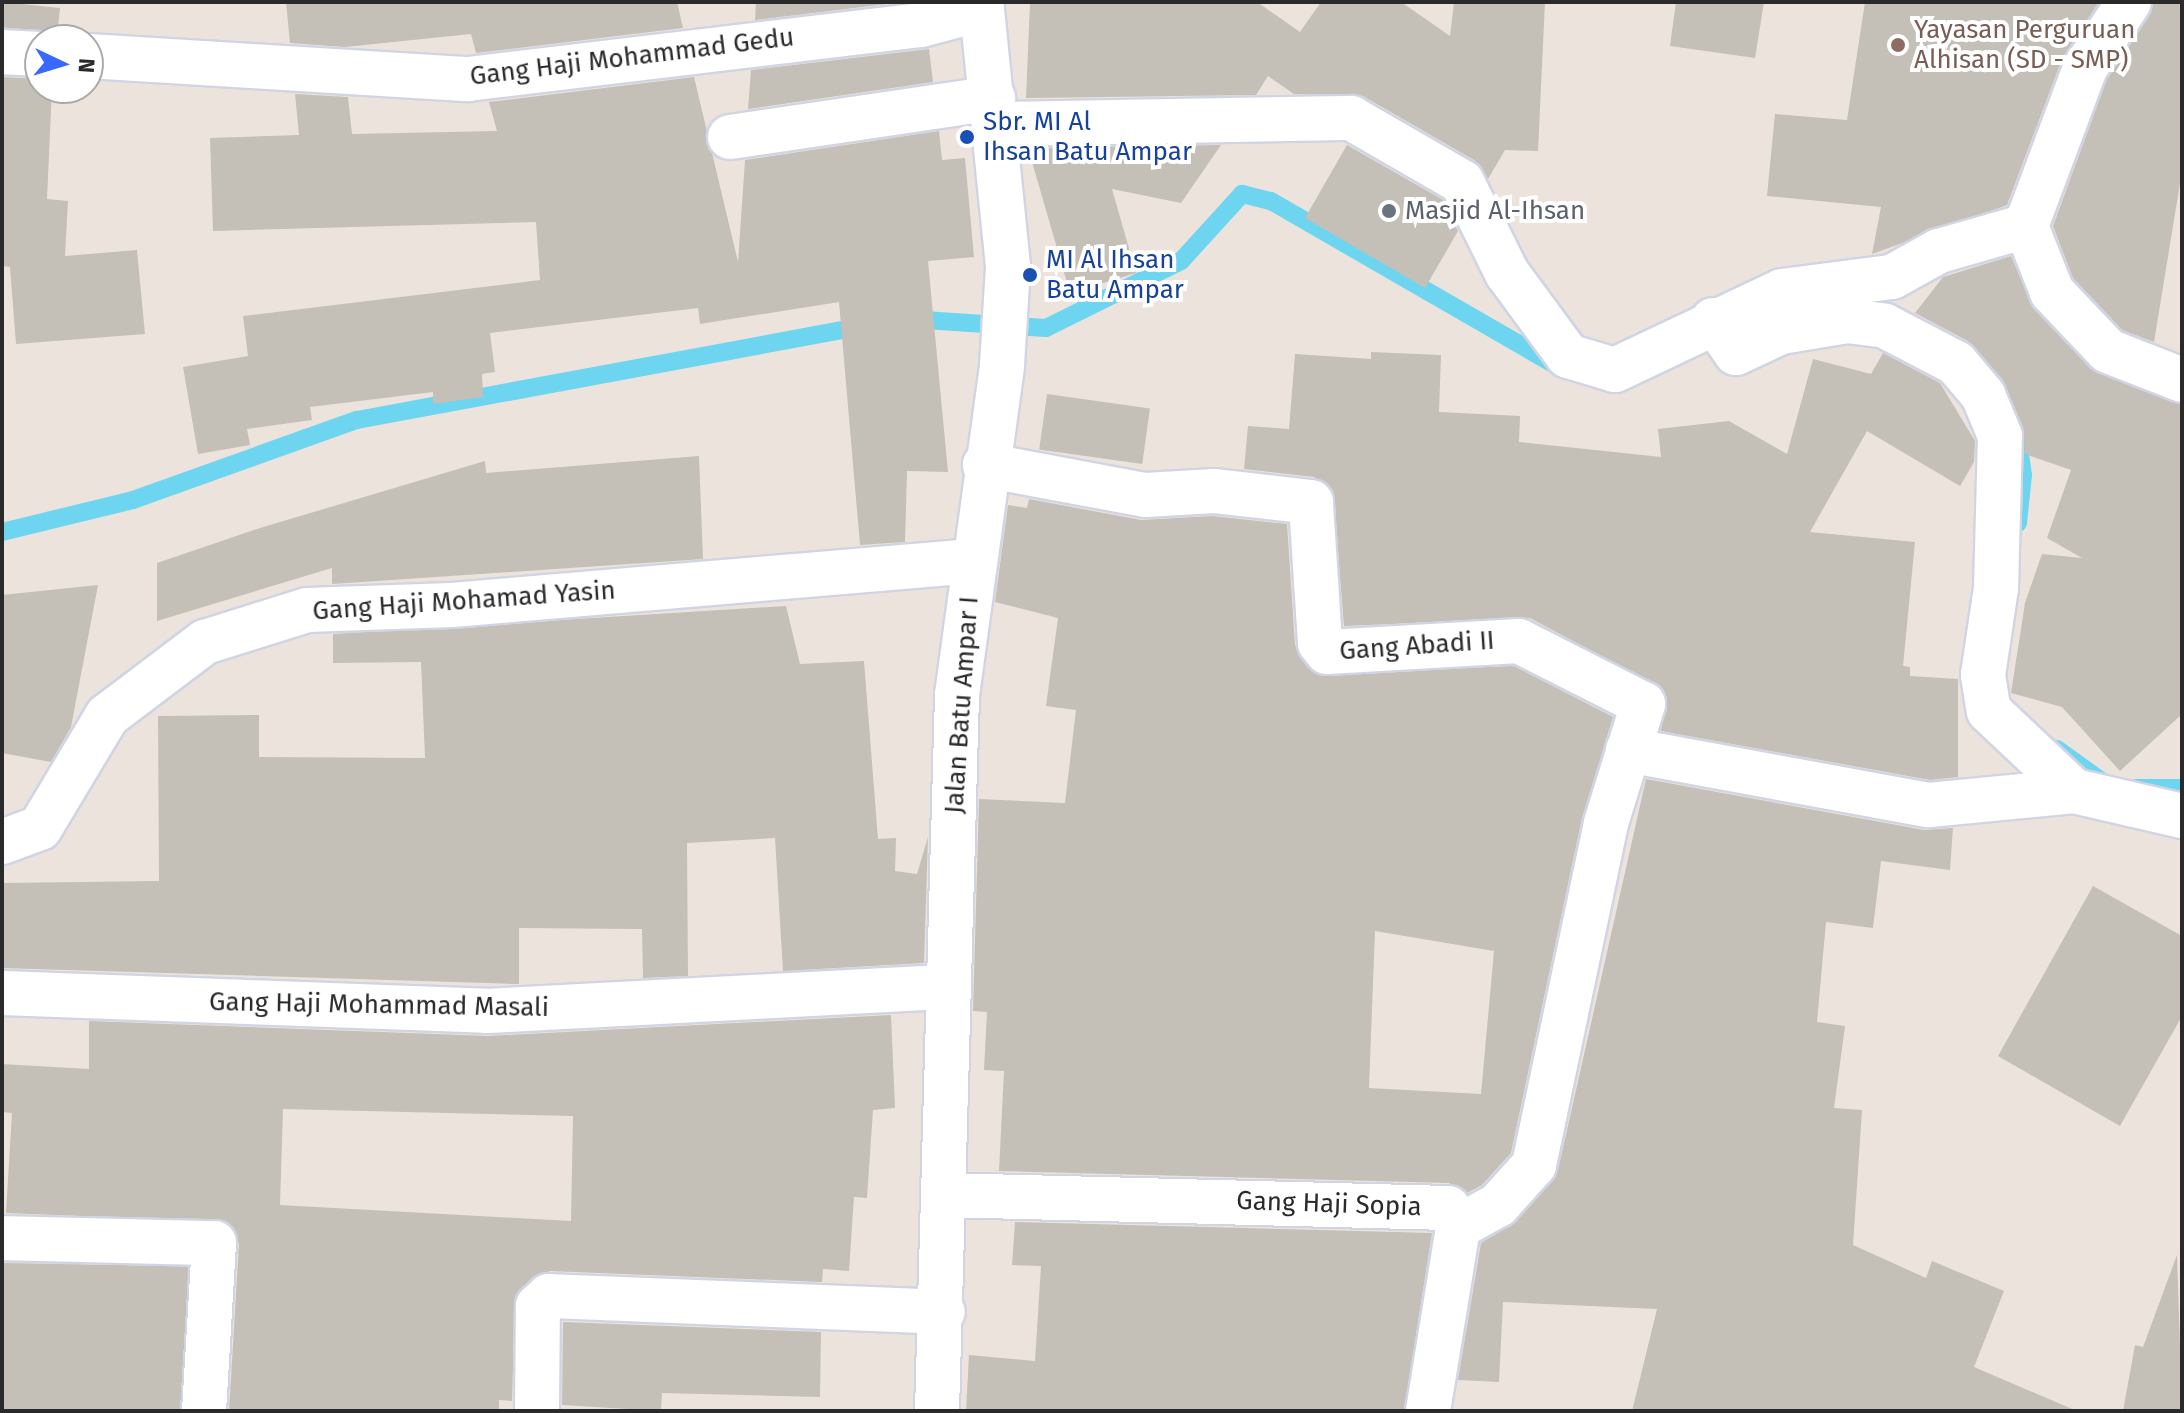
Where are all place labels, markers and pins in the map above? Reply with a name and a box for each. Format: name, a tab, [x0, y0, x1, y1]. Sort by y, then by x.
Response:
place label: Yayasan Perguruan Alhisan (SD - SMP)	[1914, 14, 2135, 76]
marker: Yayasan Perguruan Alhisan (SD - SMP)	[1889, 36, 1907, 54]
place label: Sbr. MI Al Ihsan Batu Ampar	[983, 106, 1192, 168]
marker: Sbr. MI Al Ihsan Batu Ampar	[958, 128, 976, 146]
place label: Masjid Al-Ihsan	[1405, 195, 1585, 227]
marker: Masjid Al-Ihsan	[1380, 202, 1398, 220]
place label: MI Al Ihsan Batu Ampar	[1046, 244, 1184, 306]
marker: MI Al Ihsan Batu Ampar	[1021, 266, 1039, 284]

